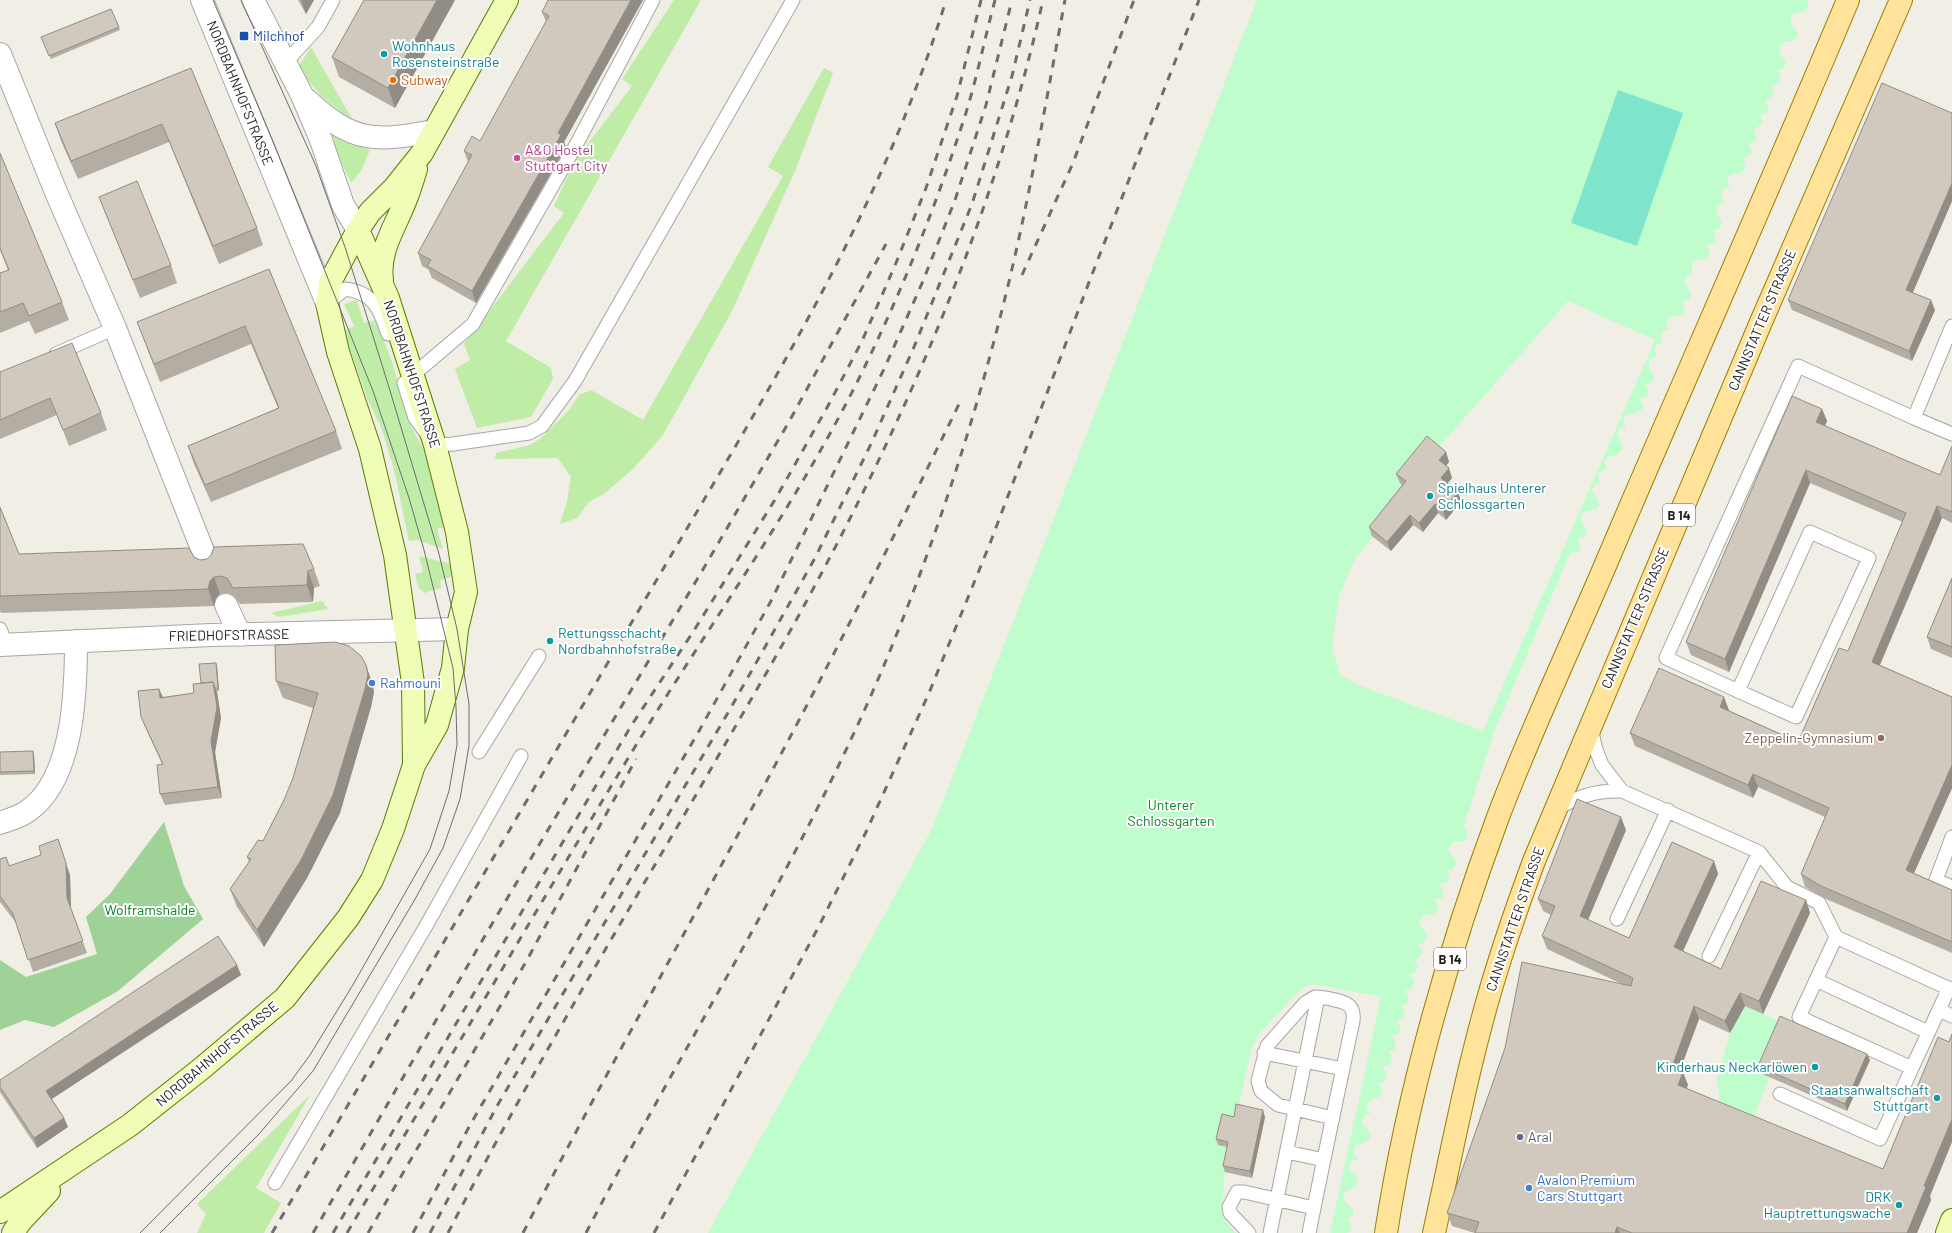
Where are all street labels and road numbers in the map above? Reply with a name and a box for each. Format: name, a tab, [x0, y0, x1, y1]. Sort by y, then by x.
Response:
street label: NORDBAHNHOFSTRASSE	[204, 18, 277, 168]
street label: CANNSTATTER STRASSE	[1724, 247, 1799, 393]
street label: NORDBAHNHOFSTRASSE	[381, 298, 444, 450]
road number: B 14	[1663, 504, 1695, 526]
street label: CANNSTATTER STRASSE	[1597, 545, 1672, 691]
street label: FRIEDHOFSTRASSE	[168, 625, 290, 644]
street label: CANNSTATTER STRASSE	[1482, 844, 1547, 993]
road number: B 14	[1434, 948, 1466, 970]
street label: NORDBAHNHOFSTRASSE	[152, 997, 281, 1110]

